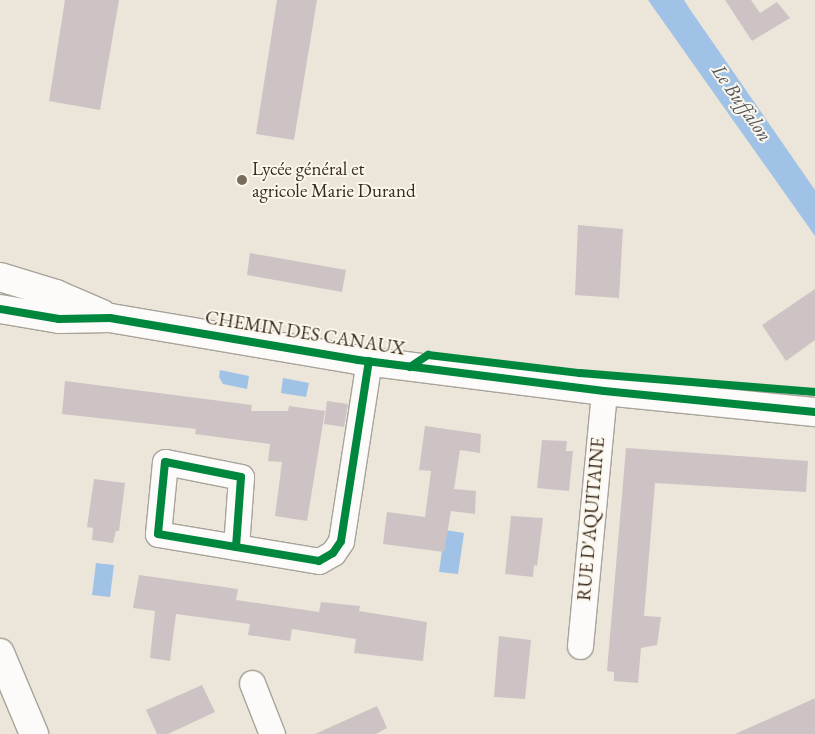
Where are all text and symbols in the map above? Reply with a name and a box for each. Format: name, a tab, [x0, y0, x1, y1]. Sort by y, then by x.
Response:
water label: Le Buffalon	[707, 60, 777, 146]
place label: Lycée général et agricole Marie Durand	[252, 158, 416, 202]
marker: Lycée général et agricole Marie Durand	[236, 174, 248, 186]
street label: CHEMIN DES CANAUX	[203, 306, 407, 360]
street label: RUE D'AQUITAINE	[572, 436, 610, 602]

